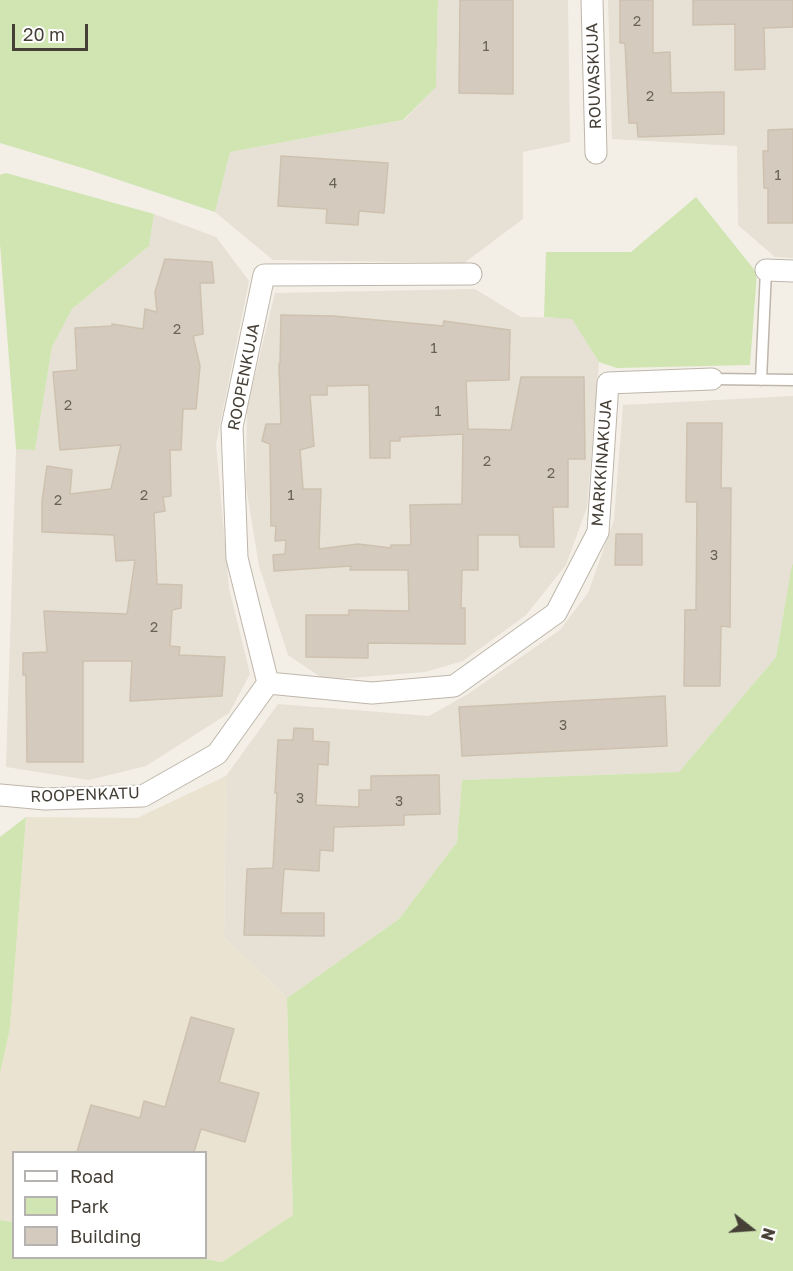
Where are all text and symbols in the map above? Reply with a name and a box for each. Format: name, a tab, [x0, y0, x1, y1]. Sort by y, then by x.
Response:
scale bar	[15, 12, 92, 50]
house number: 2	[633, 14, 641, 30]
text: 20 m	[23, 23, 65, 45]
street label: ROUVASKUJA	[583, 23, 605, 129]
house number: 1	[483, 39, 489, 55]
house number: 2	[646, 89, 654, 105]
house number: 1	[775, 168, 781, 184]
house number: 4	[329, 176, 337, 192]
house number: 2	[173, 322, 181, 338]
street label: ROOPENKUJA	[224, 322, 264, 432]
house number: 1	[431, 341, 437, 357]
house number: 2	[64, 398, 72, 414]
street label: MARKKINAKUJA	[588, 399, 616, 527]
house number: 1	[435, 404, 441, 420]
house number: 2	[483, 454, 491, 470]
house number: 2	[547, 466, 555, 482]
house number: 2	[140, 488, 148, 504]
house number: 1	[288, 488, 294, 504]
house number: 2	[54, 493, 62, 509]
house number: 3	[710, 548, 718, 564]
house number: 2	[150, 620, 158, 636]
house number: 3	[559, 718, 567, 734]
street label: ROOPENKATU	[30, 783, 140, 807]
house number: 3	[296, 791, 304, 807]
house number: 3	[395, 794, 403, 810]
legend	[12, 1151, 207, 1259]
text: Road	[70, 1165, 114, 1187]
text: Park	[70, 1195, 109, 1217]
north arrow	[721, 1199, 781, 1259]
text: Building	[70, 1225, 141, 1247]
text: N	[757, 1226, 780, 1243]

